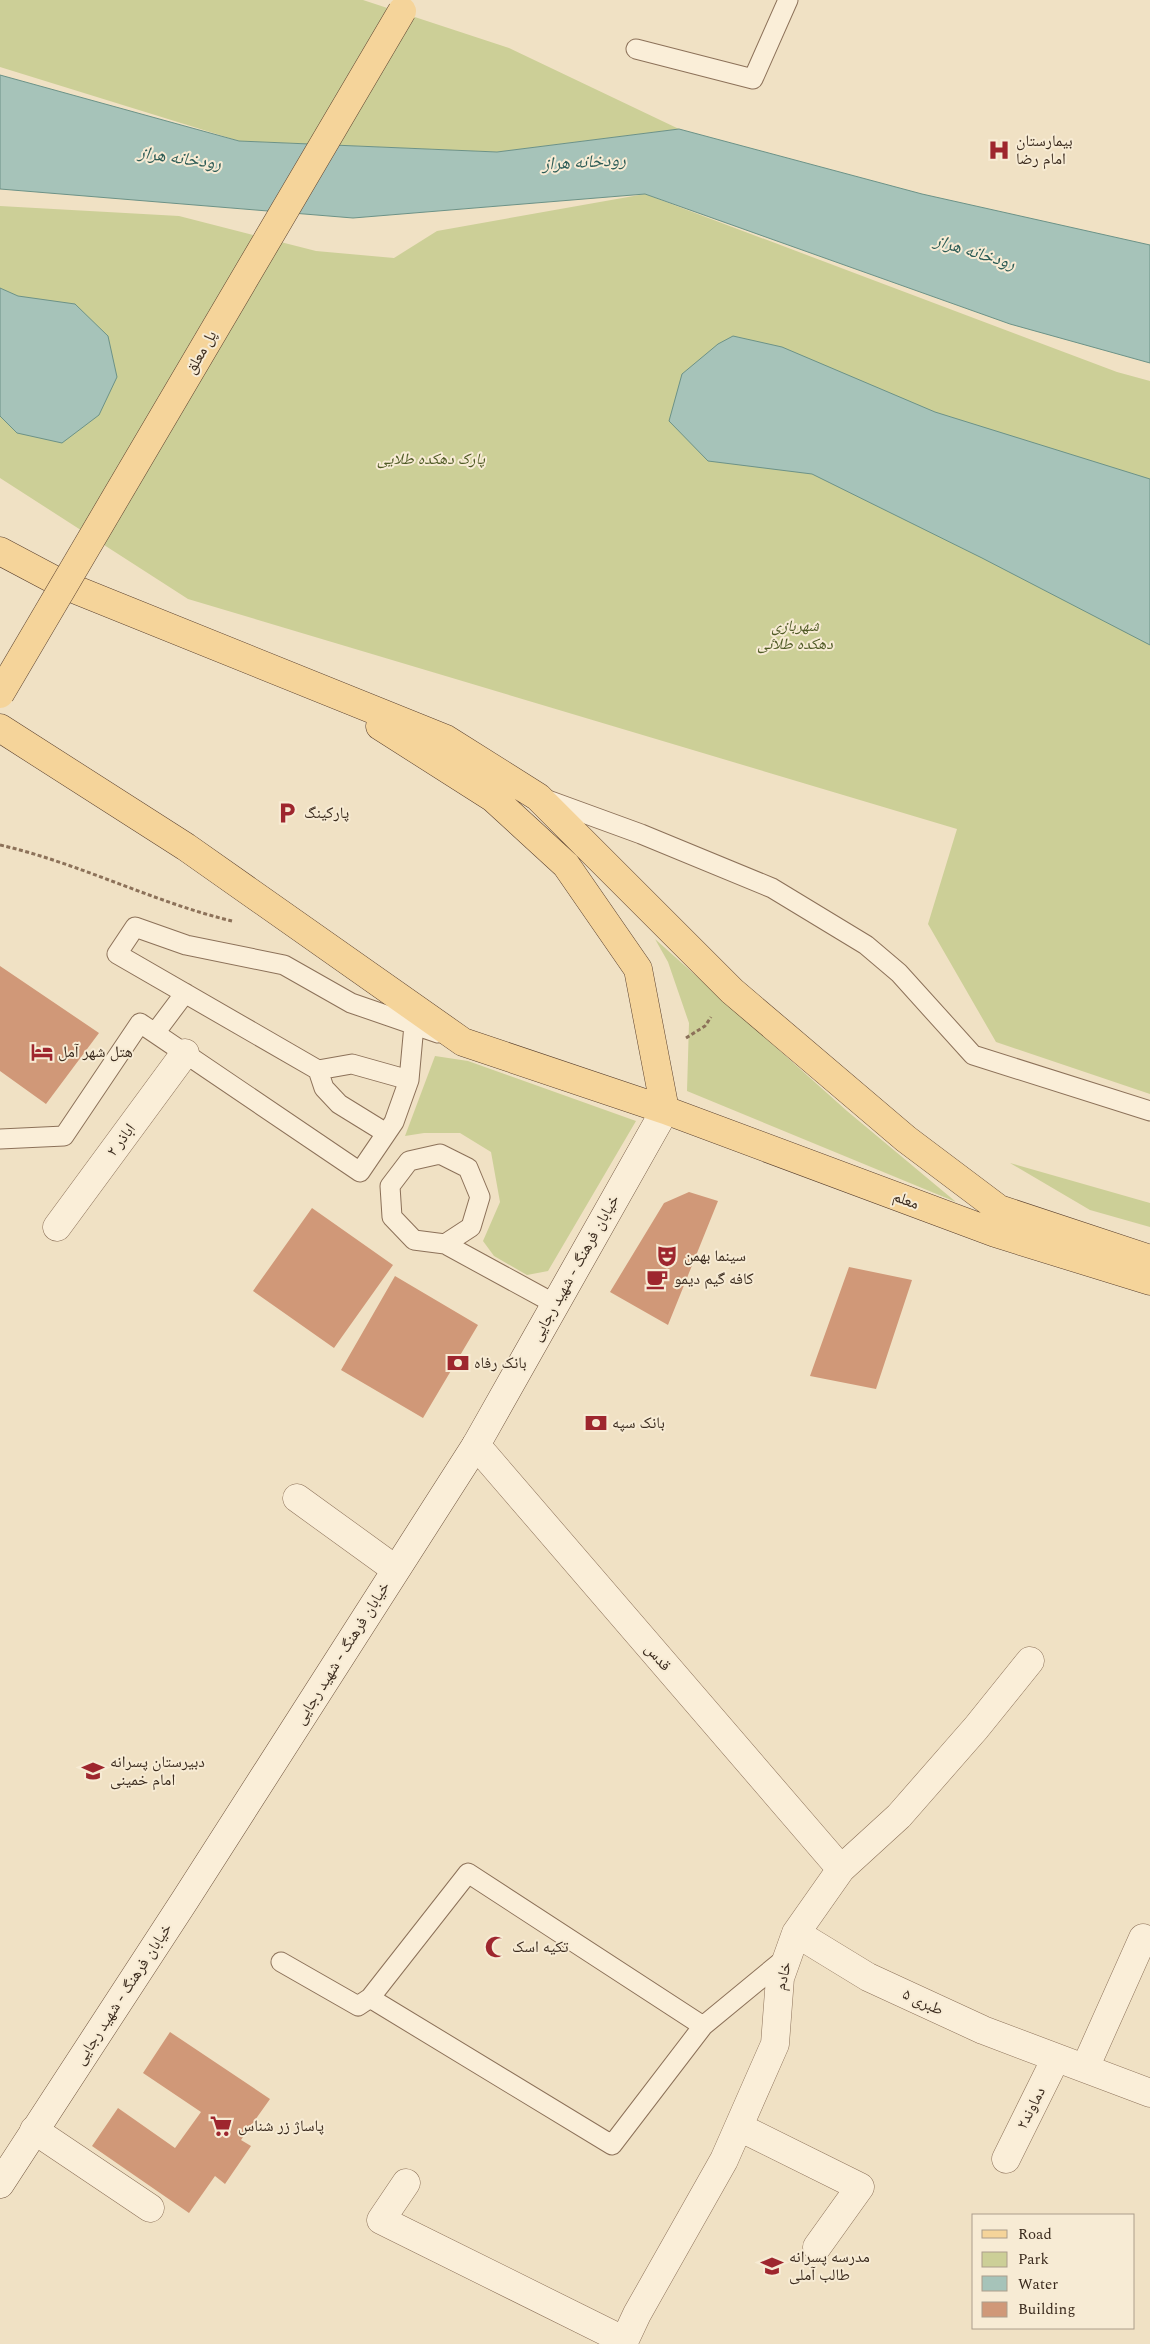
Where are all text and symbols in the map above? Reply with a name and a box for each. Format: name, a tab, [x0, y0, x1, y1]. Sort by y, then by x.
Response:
place label: بیمارستان امام رضا	[1016, 129, 1073, 171]
hospital icon: بیمارستان امام رضا	[986, 137, 1012, 163]
water label: رودخانه هراز	[135, 139, 223, 177]
water label: رودخانه هراز	[539, 146, 627, 178]
water label: رودخانه هراز	[929, 226, 1019, 277]
street label: پل معلق	[179, 325, 223, 378]
park label: پارک دهکده طلایی	[377, 447, 485, 471]
park label: شهربازی دهکده طلائی	[757, 614, 833, 656]
parking icon: پارکینگ	[274, 800, 300, 826]
place label: پارکینگ	[304, 801, 349, 825]
hotel icon: هتل شهر آمل	[29, 1039, 55, 1065]
place label: هتل شهر آمل	[58, 1040, 133, 1064]
street label: اباذر ۲	[101, 1118, 141, 1162]
street label: معلم	[890, 1184, 922, 1216]
street label: خیابان فرهنگ - شهید رجایی	[524, 1190, 626, 1346]
theatre icon: سینما بهمن	[654, 1243, 680, 1269]
place label: سینما بهمن	[684, 1244, 746, 1268]
cafe icon: کافه گیم دیمو	[644, 1266, 670, 1292]
place label: کافه گیم دیمو	[674, 1267, 754, 1291]
bank icon: بانک رفاه	[445, 1350, 471, 1376]
place label: بانک رفاه	[474, 1351, 527, 1375]
bank icon: بانک سپه	[583, 1410, 609, 1436]
place label: بانک سپه	[612, 1411, 665, 1435]
street label: خیابان فرهنگ - شهید رجایی	[288, 1577, 396, 1729]
street label: قدس	[639, 1638, 677, 1676]
place label: دبیرستان پسرانه امام خمینی	[110, 1750, 205, 1792]
school or university icon: دبیرستان پسرانه امام خمینی	[80, 1758, 106, 1784]
street label: خیابان فرهنگ - شهید رجایی	[68, 1918, 178, 2070]
mosque icon: تکیه اسک	[483, 1934, 509, 1960]
place label: تکیه اسک	[512, 1935, 569, 1959]
street label: خادم	[768, 1959, 798, 1993]
street label: طبری ۵	[899, 1982, 947, 2022]
street label: دماوند۲	[1010, 2083, 1052, 2133]
supermarket icon: پاساژ زر شناس	[208, 2113, 234, 2139]
place label: پاساژ زر شناس	[238, 2114, 324, 2138]
legend	[972, 2214, 1135, 2329]
text: Road	[1018, 2223, 1052, 2246]
place label: مدرسه پسرانه طالب آملی	[789, 2245, 870, 2287]
text: Park	[1018, 2248, 1049, 2271]
school or university icon: مدرسه پسرانه طالب آملی	[759, 2253, 785, 2279]
text: Water	[1018, 2273, 1058, 2296]
text: Building	[1018, 2298, 1075, 2321]

